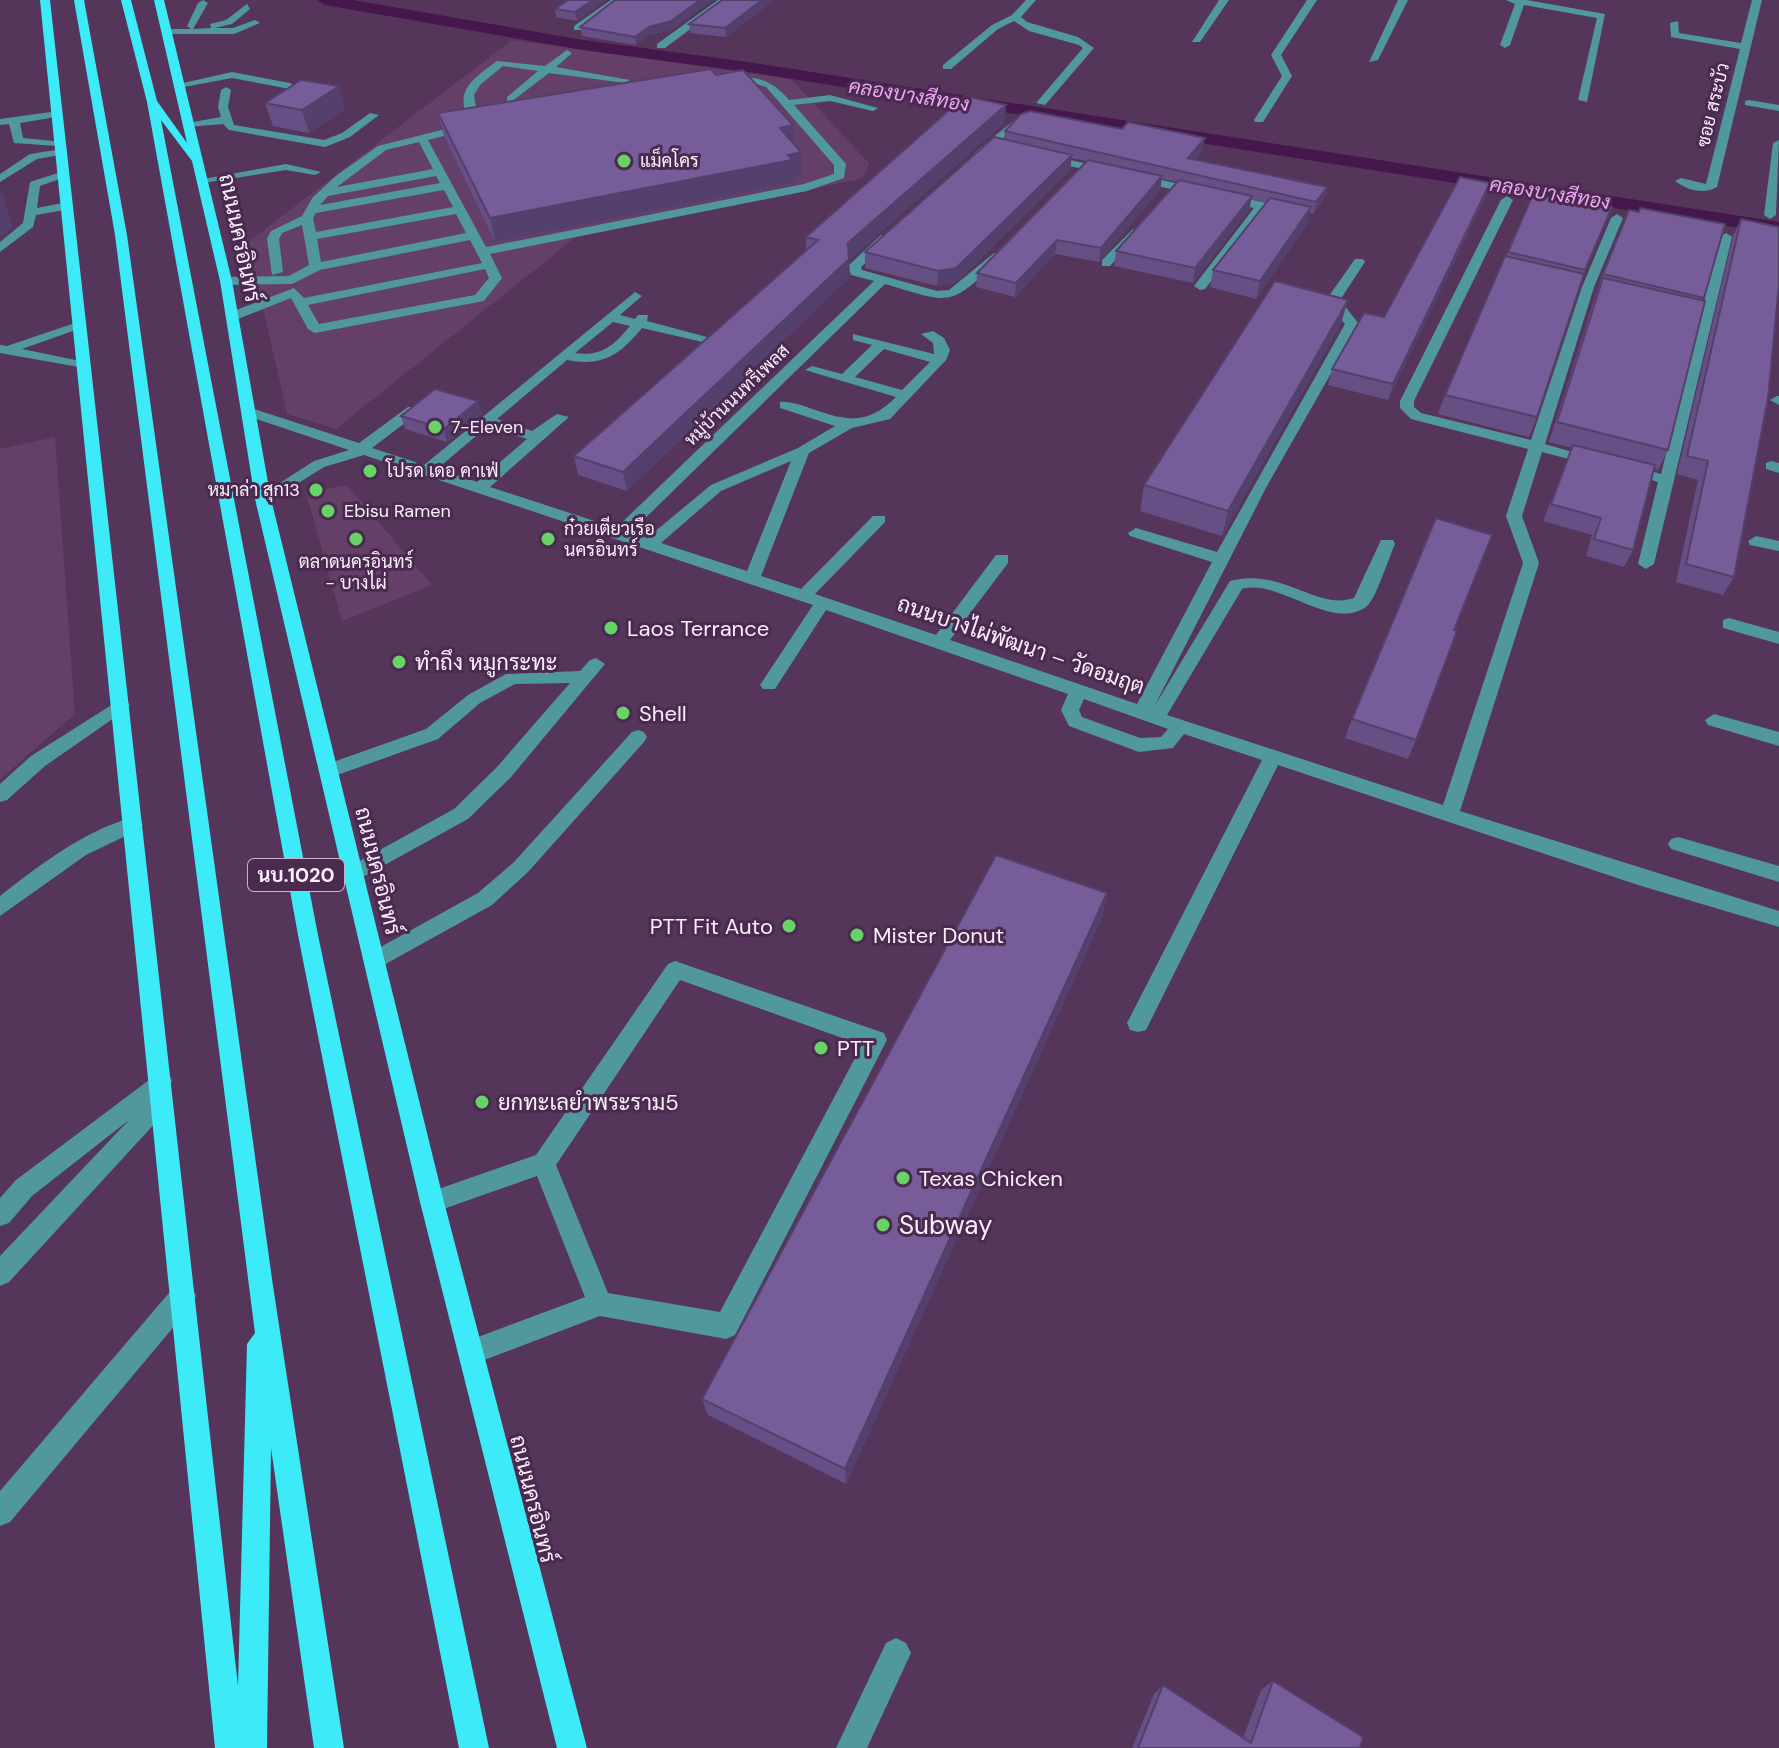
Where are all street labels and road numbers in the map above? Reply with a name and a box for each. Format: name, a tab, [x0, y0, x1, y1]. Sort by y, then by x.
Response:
street label: ซอย สระบัว	[1691, 60, 1735, 150]
street label: ถนนนครอินทร์	[212, 171, 268, 305]
street label: หมู่บ้านนนทรีเพลส	[679, 338, 795, 452]
street label: ถนนบางไผ่พัฒนา – วัดอมฤต	[893, 589, 1149, 701]
street label: ถนนนครอินทร์	[348, 804, 408, 938]
road number: นบ.1020	[248, 859, 344, 891]
street label: ถนนนครอินทร์	[503, 1432, 563, 1566]

